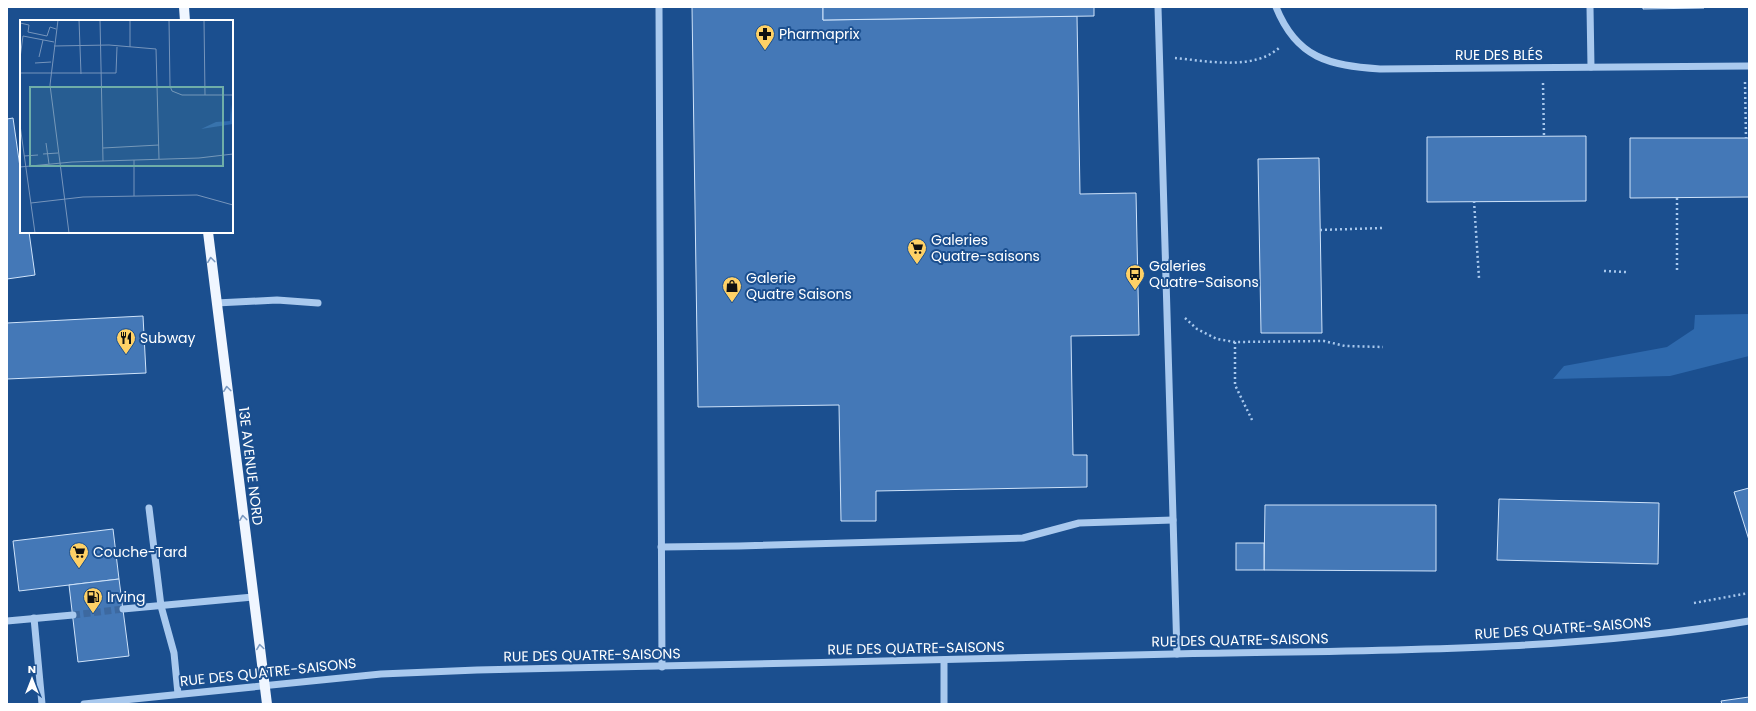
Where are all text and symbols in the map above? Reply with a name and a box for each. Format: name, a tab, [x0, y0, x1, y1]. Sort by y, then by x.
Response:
inset map	[20, 20, 233, 233]
pharmacy icon: Pharmaprix	[754, 23, 776, 51]
place label: Pharmaprix	[779, 24, 860, 44]
street label: RUE DES BLÉS	[1455, 45, 1543, 65]
place label: Galeries Quatre-saisons	[931, 230, 1040, 266]
supermarket icon: Galeries Quatre-saisons	[906, 237, 928, 265]
place label: Galeries Quatre-Saisons	[1149, 256, 1259, 292]
one-way arrow	[207, 257, 216, 263]
bus stop icon: Galeries Quatre-Saisons	[1124, 263, 1146, 291]
place label: Galerie Quatre Saisons	[746, 268, 852, 304]
shop icon: Galerie Quatre Saisons	[721, 275, 743, 303]
restaurant icon: Subway	[115, 327, 137, 355]
place label: Subway	[140, 328, 196, 348]
one-way arrow	[223, 386, 232, 392]
street label: 13E AVENUE NORD	[234, 406, 268, 526]
one-way arrow	[239, 515, 248, 521]
supermarket icon: Couche-Tard	[68, 541, 90, 569]
place label: Couche-Tard	[93, 542, 187, 562]
fuel station icon: Irving	[82, 586, 104, 614]
place label: Irving	[107, 587, 145, 607]
street label: RUE DES QUATRE-SAISONS	[1474, 612, 1652, 644]
street label: RUE DES QUATRE-SAISONS	[1151, 628, 1329, 652]
street label: RUE DES QUATRE-SAISONS	[827, 636, 1005, 660]
street label: RUE DES QUATRE-SAISONS	[503, 643, 681, 667]
one-way arrow	[256, 644, 265, 650]
street label: RUE DES QUATRE-SAISONS	[179, 653, 357, 691]
north arrow	[12, 659, 52, 699]
text: N	[28, 661, 36, 677]

